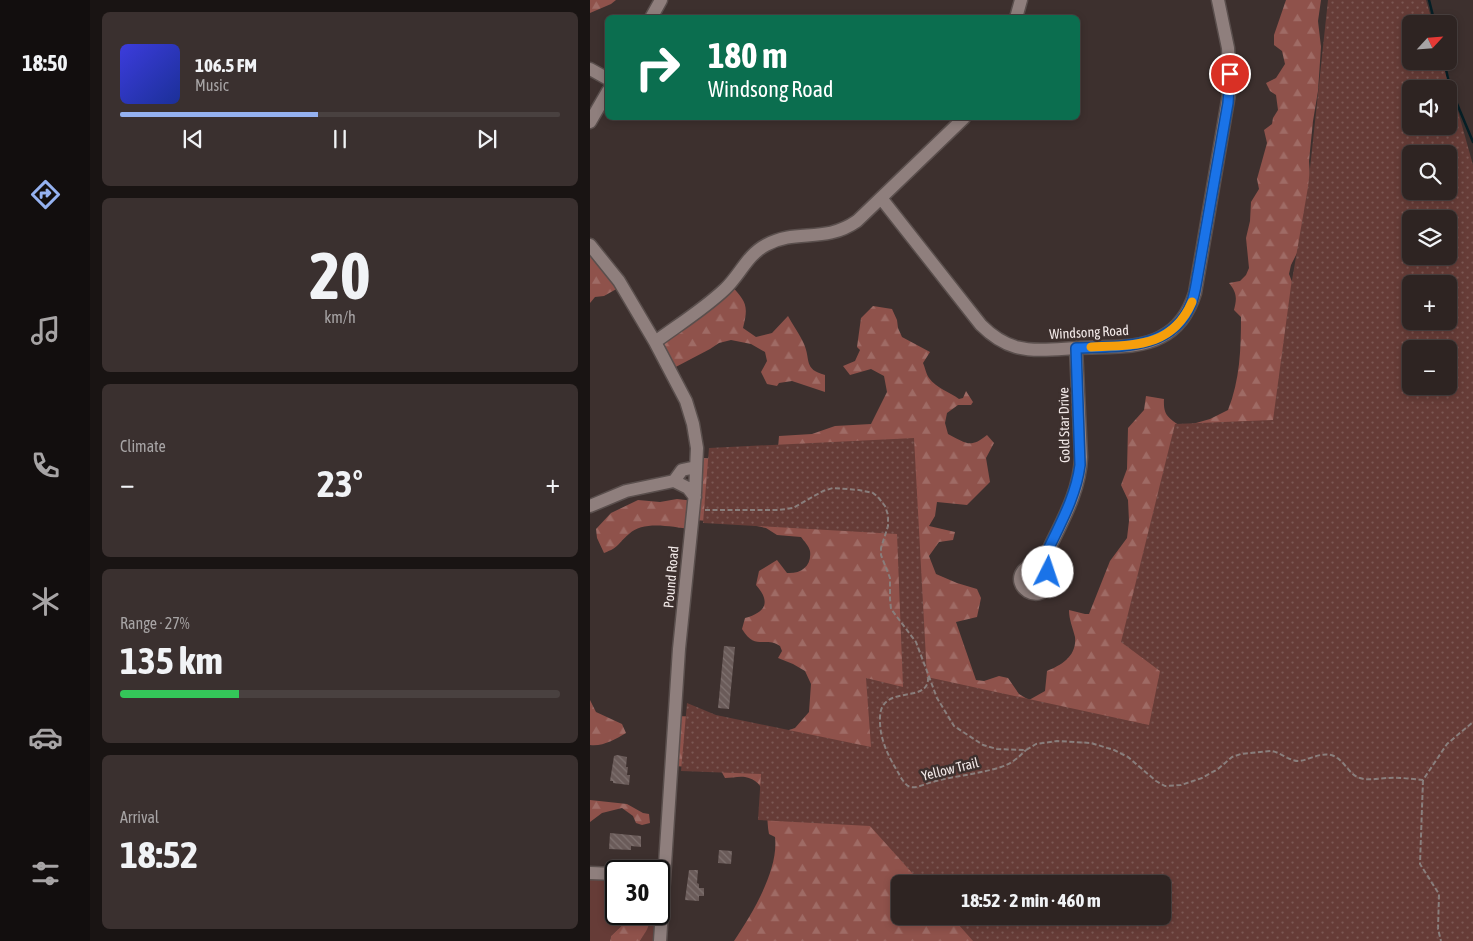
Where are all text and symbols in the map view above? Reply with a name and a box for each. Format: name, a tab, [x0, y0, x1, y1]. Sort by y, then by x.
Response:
north arrow	[1402, 15, 1458, 70]
map controls	[1402, 15, 1457, 395]
icon: right	[625, 35, 690, 100]
text: 180 m	[708, 35, 787, 75]
text: 18:50	[22, 50, 68, 76]
pin	[1209, 53, 1251, 95]
text: 106.5 FM	[195, 54, 257, 76]
icon: arrive	[1216, 60, 1244, 88]
text: Music	[195, 76, 229, 94]
text: Windsong Road	[708, 76, 833, 102]
button: sound	[1402, 80, 1457, 135]
icon: previous	[179, 125, 207, 153]
icon: pause	[326, 125, 354, 153]
icon: next	[473, 125, 501, 153]
button: search	[1402, 145, 1457, 200]
icon: directions	[28, 177, 63, 212]
button: layers	[1402, 210, 1457, 265]
text: 20	[309, 238, 371, 313]
button: +	[1402, 275, 1457, 330]
text: km/h	[324, 308, 356, 326]
icon: music	[28, 313, 63, 348]
street label: Windsong Road	[1049, 322, 1129, 342]
button: −	[1402, 340, 1457, 395]
street label: Gold Star Drive	[1055, 387, 1073, 463]
text: Climate	[120, 437, 166, 455]
icon: phone	[28, 448, 63, 483]
text: 23°	[317, 462, 363, 505]
text: −	[120, 467, 135, 499]
text: +	[545, 467, 560, 499]
street label: Pound Road	[660, 545, 682, 609]
position arrow	[1021, 545, 1073, 597]
icon: climate	[28, 584, 63, 619]
text: Range · 27%	[120, 614, 190, 632]
text: 135 km	[120, 639, 223, 682]
icon: car	[28, 720, 63, 755]
street label: Yellow Trail	[920, 754, 981, 784]
text: Arrival	[120, 808, 159, 826]
text: 18:52	[120, 833, 198, 876]
icon: filters	[28, 856, 63, 891]
speed limit sign: 30	[605, 860, 670, 925]
text: 18:52 · 2 min · 460 m	[961, 889, 1101, 911]

